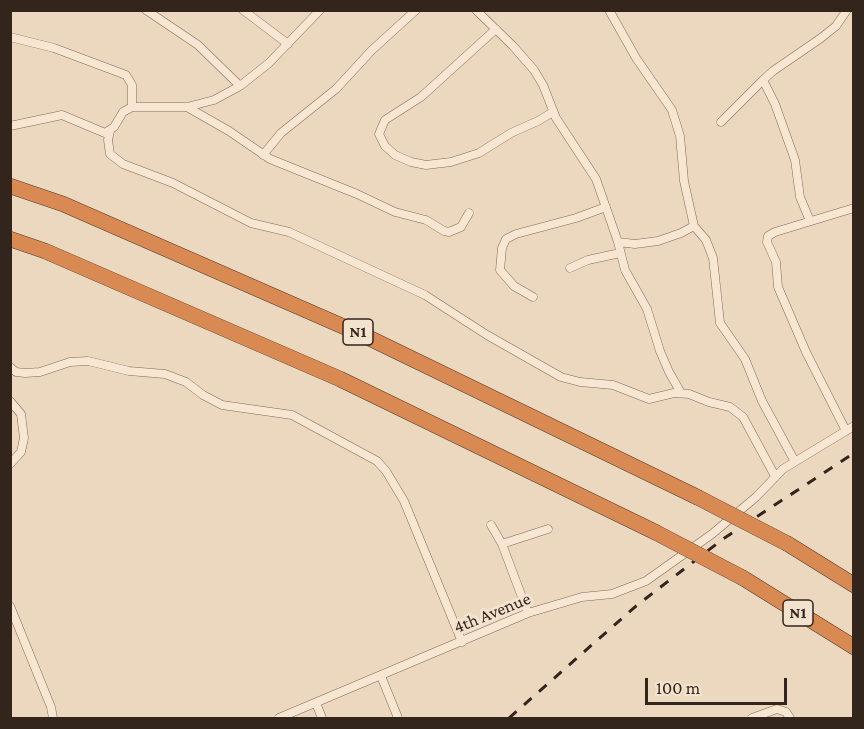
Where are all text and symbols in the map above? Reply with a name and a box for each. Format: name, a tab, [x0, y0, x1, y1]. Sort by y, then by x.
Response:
road number: N1	[343, 319, 373, 345]
street label: 4th Avenue	[450, 588, 534, 638]
road number: N1	[783, 600, 813, 626]
scale bar	[648, 666, 790, 704]
text: 100 m	[656, 678, 700, 698]

